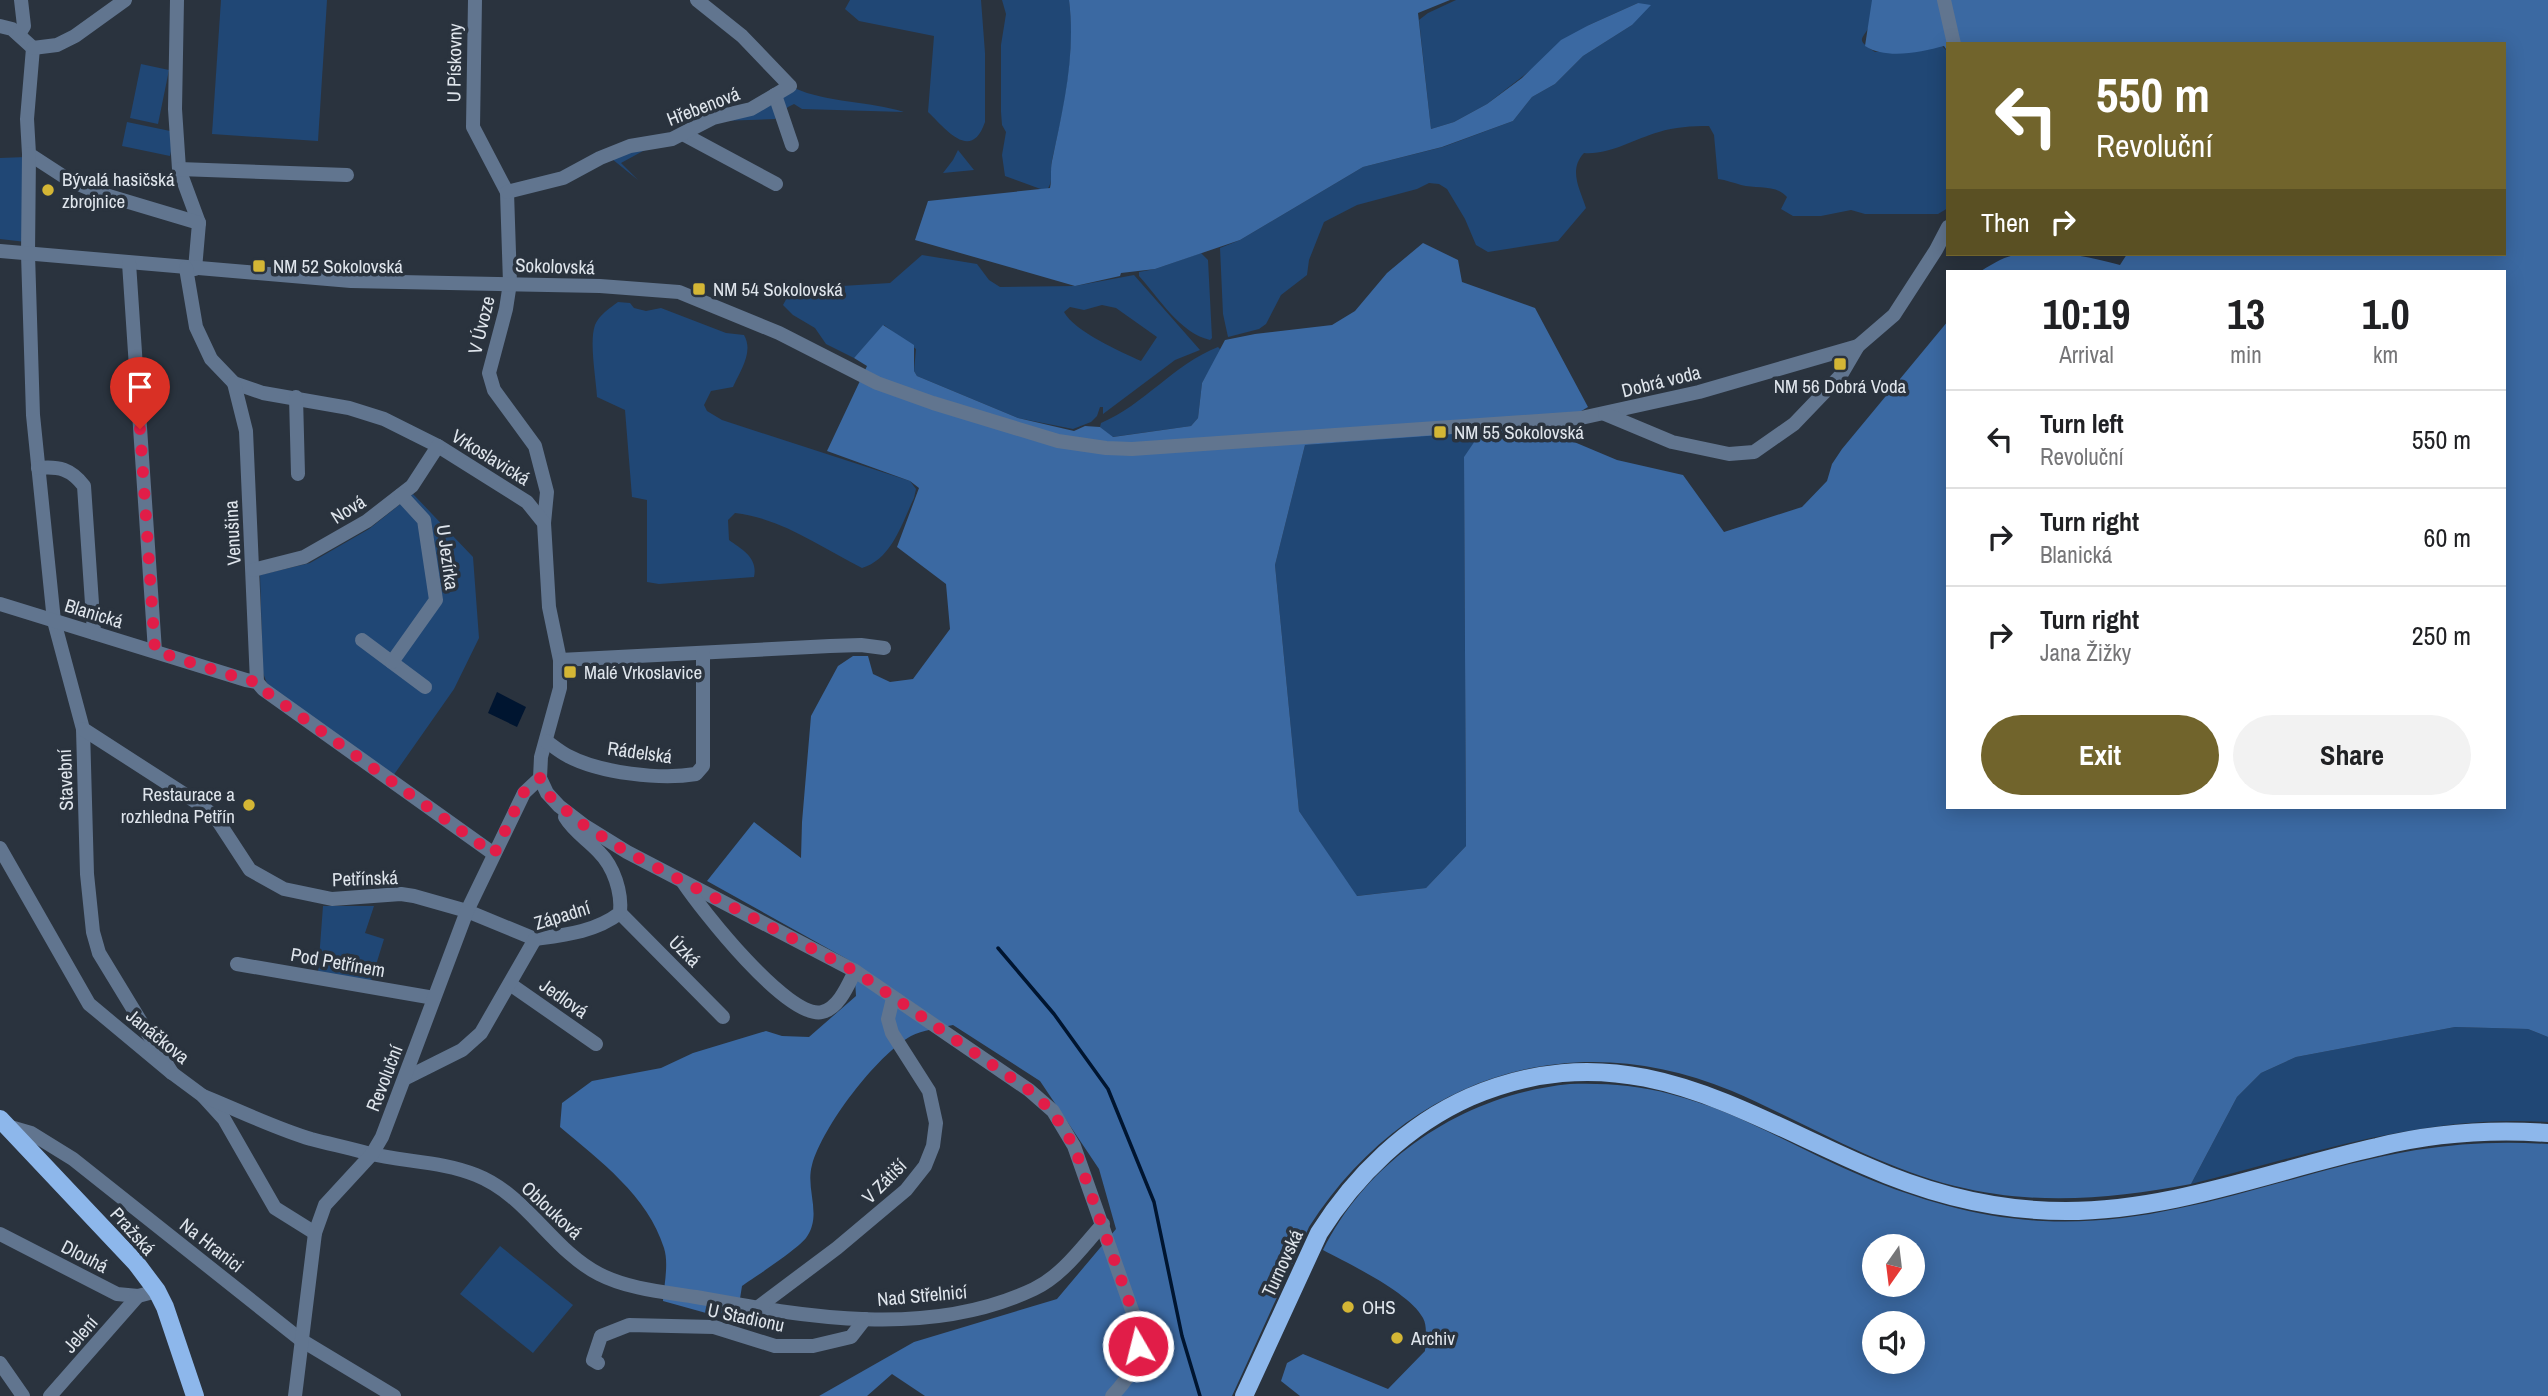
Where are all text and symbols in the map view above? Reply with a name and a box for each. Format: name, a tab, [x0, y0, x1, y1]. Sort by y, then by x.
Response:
street label: U Pískovny	[440, 23, 468, 103]
text: 550 m	[2096, 61, 2210, 127]
icon: left	[1981, 70, 2072, 161]
street label: Hřebenová	[663, 80, 744, 132]
text: Revoluční	[2096, 124, 2213, 167]
place label: Bývalá hasičská zbrojnice	[62, 166, 175, 214]
marker: Bývalá hasičská zbrojnice	[40, 182, 56, 198]
icon: right	[2044, 203, 2082, 241]
text: Then	[1981, 205, 2030, 240]
street label: Sokolovská	[515, 252, 596, 280]
place label: NM 52 Sokolovská	[273, 253, 403, 279]
marker: NM 52 Sokolovská	[251, 258, 267, 274]
place label: NM 54 Sokolovská	[713, 276, 843, 302]
marker: NM 54 Sokolovská	[691, 281, 707, 297]
text: 10:19	[2042, 286, 2131, 342]
text: 13	[2227, 286, 2265, 342]
text: 1.0	[2362, 286, 2410, 342]
street label: V Úvoze	[461, 293, 501, 357]
text: Arrival	[2059, 339, 2114, 370]
text: min	[2230, 339, 2262, 370]
text: km	[2373, 339, 2398, 370]
marker: NM 56 Dobrá Voda	[1832, 356, 1848, 372]
pin	[110, 357, 170, 429]
street label: Dobrá voda	[1619, 359, 1704, 403]
icon: arrive	[121, 368, 159, 406]
place label: NM 56 Dobrá Voda	[1774, 373, 1907, 399]
text: Turn left	[2040, 406, 2124, 441]
place label: NM 55 Sokolovská	[1454, 419, 1584, 445]
icon: left	[1981, 420, 2019, 458]
text: 550 m	[2412, 422, 2471, 457]
street label: Vrkoslavická	[447, 423, 535, 491]
marker: NM 55 Sokolovská	[1432, 424, 1448, 440]
text: Revoluční	[2040, 441, 2124, 472]
street label: Nová	[326, 488, 371, 530]
street label: Venušina	[217, 500, 247, 566]
text: Turn right	[2040, 504, 2139, 539]
icon: right	[1981, 518, 2019, 556]
text: 60 m	[2424, 520, 2471, 555]
street label: U Jezírka	[431, 523, 465, 592]
text: Blanická	[2040, 539, 2112, 570]
street label: Blanická	[62, 592, 127, 634]
text: Turn right	[2040, 602, 2139, 637]
icon: right	[1981, 616, 2019, 654]
text: 250 m	[2412, 618, 2471, 653]
text: Jana Žižky	[2040, 637, 2131, 668]
place label: Malé Vrkoslavice	[584, 659, 702, 685]
marker: Malé Vrkoslavice	[562, 664, 578, 680]
button: Exit	[1981, 715, 2219, 795]
button: Share	[2233, 715, 2471, 795]
street label: Rádelská	[606, 735, 674, 769]
street label: Stavební	[51, 748, 79, 811]
place label: Restaurace a rozhledna Petřín	[121, 781, 235, 829]
marker: Restaurace a rozhledna Petřín	[241, 797, 257, 813]
street label: Petřínská	[332, 864, 399, 892]
street label: Západní	[531, 894, 594, 936]
street label: Úzká	[663, 929, 707, 973]
street label: Pod Petřínem	[289, 941, 387, 983]
street label: Jedlová	[535, 972, 594, 1024]
street label: Janáčkova	[121, 1002, 195, 1070]
street label: Revoluční	[359, 1040, 409, 1115]
street label: V Zátiší	[856, 1152, 913, 1209]
street label: Oblouková	[516, 1175, 588, 1245]
street label: Pražská	[105, 1201, 162, 1261]
street label: Na Hranici	[175, 1212, 249, 1278]
street label: Turnovská	[1255, 1225, 1309, 1301]
street label: Dlouhá	[57, 1233, 113, 1279]
north arrow	[1862, 1234, 1925, 1297]
map controls	[1862, 1234, 1925, 1374]
street label: Nad Střelnicí	[876, 1278, 969, 1312]
place label: OHS	[1362, 1294, 1396, 1320]
street label: U Stadionu	[705, 1296, 787, 1338]
marker: OHS	[1340, 1299, 1356, 1315]
street label: Jelení	[57, 1309, 104, 1358]
position arrow	[1101, 1309, 1175, 1383]
button: sound	[1862, 1311, 1925, 1374]
place label: Archiv	[1410, 1325, 1455, 1351]
marker: Archiv	[1389, 1330, 1405, 1346]

